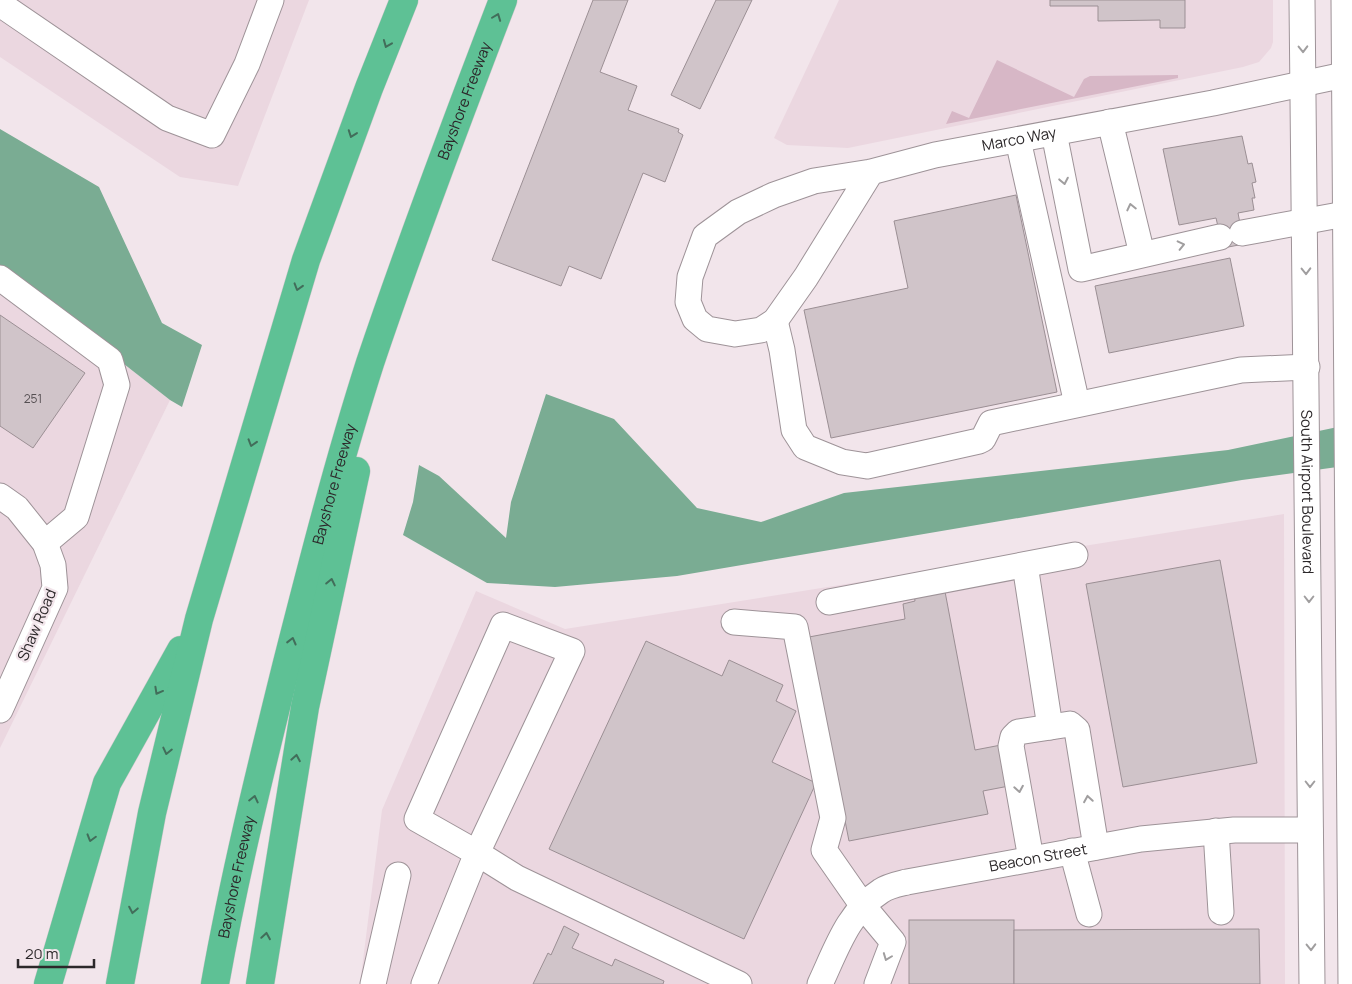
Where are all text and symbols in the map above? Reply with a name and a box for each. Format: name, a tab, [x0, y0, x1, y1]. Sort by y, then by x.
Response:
one-way arrow	[491, 14, 501, 22]
one-way arrow	[382, 39, 393, 48]
street label: Bayshore Freeway	[432, 39, 496, 163]
one-way arrow	[1298, 45, 1308, 53]
street label: Marco Way	[980, 122, 1058, 156]
one-way arrow	[348, 129, 358, 138]
one-way arrow	[1058, 176, 1069, 185]
one-way arrow	[1126, 202, 1137, 211]
one-way arrow	[1177, 241, 1186, 251]
one-way arrow	[1300, 267, 1311, 275]
one-way arrow	[294, 283, 304, 291]
house number: 251	[24, 390, 42, 407]
street label: South Airport Boulevard	[1296, 410, 1319, 574]
street label: Bayshore Freeway	[307, 421, 361, 547]
one-way arrow	[247, 438, 257, 446]
one-way arrow	[325, 577, 336, 586]
street label: Shaw Road	[12, 586, 61, 664]
one-way arrow	[1303, 595, 1314, 603]
one-way arrow	[287, 638, 297, 646]
one-way arrow	[154, 686, 164, 695]
one-way arrow	[162, 746, 173, 755]
one-way arrow	[291, 754, 301, 763]
one-way arrow	[1305, 781, 1315, 789]
one-way arrow	[1013, 785, 1023, 793]
one-way arrow	[248, 795, 259, 804]
one-way arrow	[1083, 795, 1093, 803]
street label: Bayshore Freeway	[213, 814, 260, 940]
one-way arrow	[86, 834, 96, 842]
street label: Beacon Street	[987, 838, 1089, 877]
one-way arrow	[128, 905, 138, 914]
one-way arrow	[261, 931, 271, 940]
scale bar	[18, 936, 94, 968]
text: 20 m	[25, 943, 58, 964]
one-way arrow	[1306, 944, 1316, 951]
one-way arrow	[883, 952, 893, 961]

